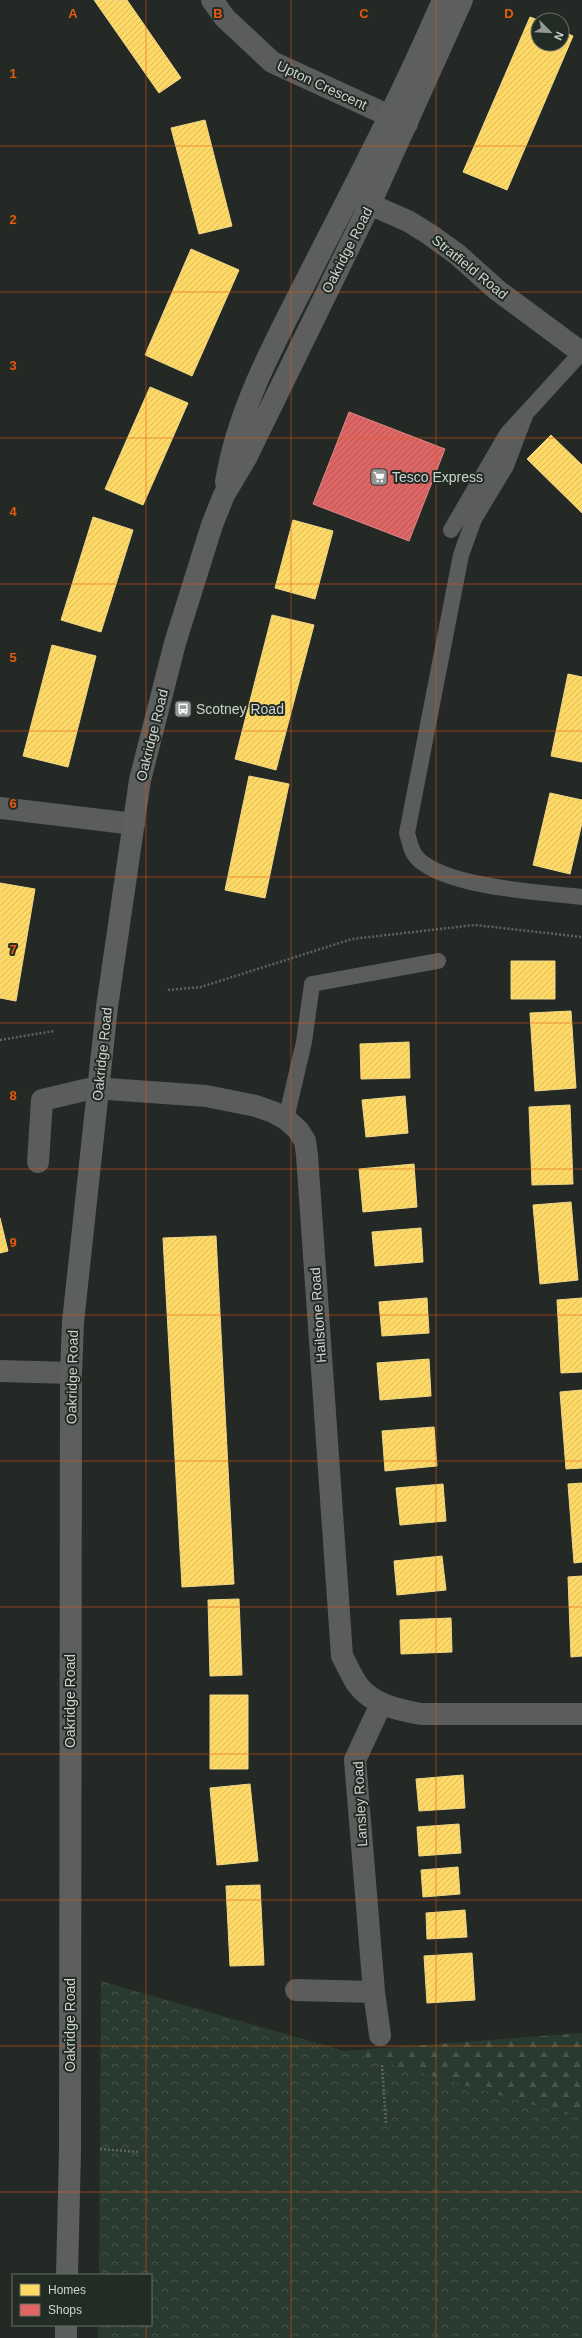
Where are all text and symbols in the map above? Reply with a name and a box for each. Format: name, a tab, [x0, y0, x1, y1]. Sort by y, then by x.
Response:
text: A	[68, 6, 78, 21]
text: B	[213, 6, 223, 21]
text: C	[359, 6, 369, 21]
text: D	[504, 6, 514, 21]
north arrow	[530, 12, 570, 52]
text: N	[552, 30, 566, 42]
street label: Upton Crescent	[275, 57, 370, 113]
text: 1	[9, 66, 17, 81]
street label: Oakridge Road	[318, 204, 376, 296]
text: 2	[9, 212, 17, 227]
street label: Stratfield Road	[429, 232, 511, 302]
text: 3	[9, 358, 17, 373]
supermarket icon: Tesco Express	[369, 467, 389, 487]
place label: Tesco Express	[392, 469, 483, 485]
text: 4	[9, 504, 17, 519]
text: 5	[9, 650, 17, 665]
street label: Oakridge Road	[133, 687, 171, 783]
bus stop icon: Scotney Road	[173, 699, 193, 719]
place label: Scotney Road	[196, 701, 284, 717]
text: 6	[9, 796, 17, 811]
text: 7	[9, 942, 17, 957]
street label: Oakridge Road	[89, 1006, 115, 1102]
text: 8	[9, 1088, 17, 1103]
text: 9	[9, 1235, 17, 1250]
street label: Hailstone Road	[307, 1267, 329, 1363]
street label: Oakridge Road	[63, 1330, 81, 1424]
street label: Oakridge Road	[62, 1654, 78, 1748]
street label: Lansley Road	[350, 1761, 370, 1847]
street label: Oakridge Road	[62, 1978, 78, 2072]
legend	[12, 2274, 152, 2326]
text: Homes	[48, 2283, 86, 2297]
text: Shops	[48, 2303, 82, 2317]

